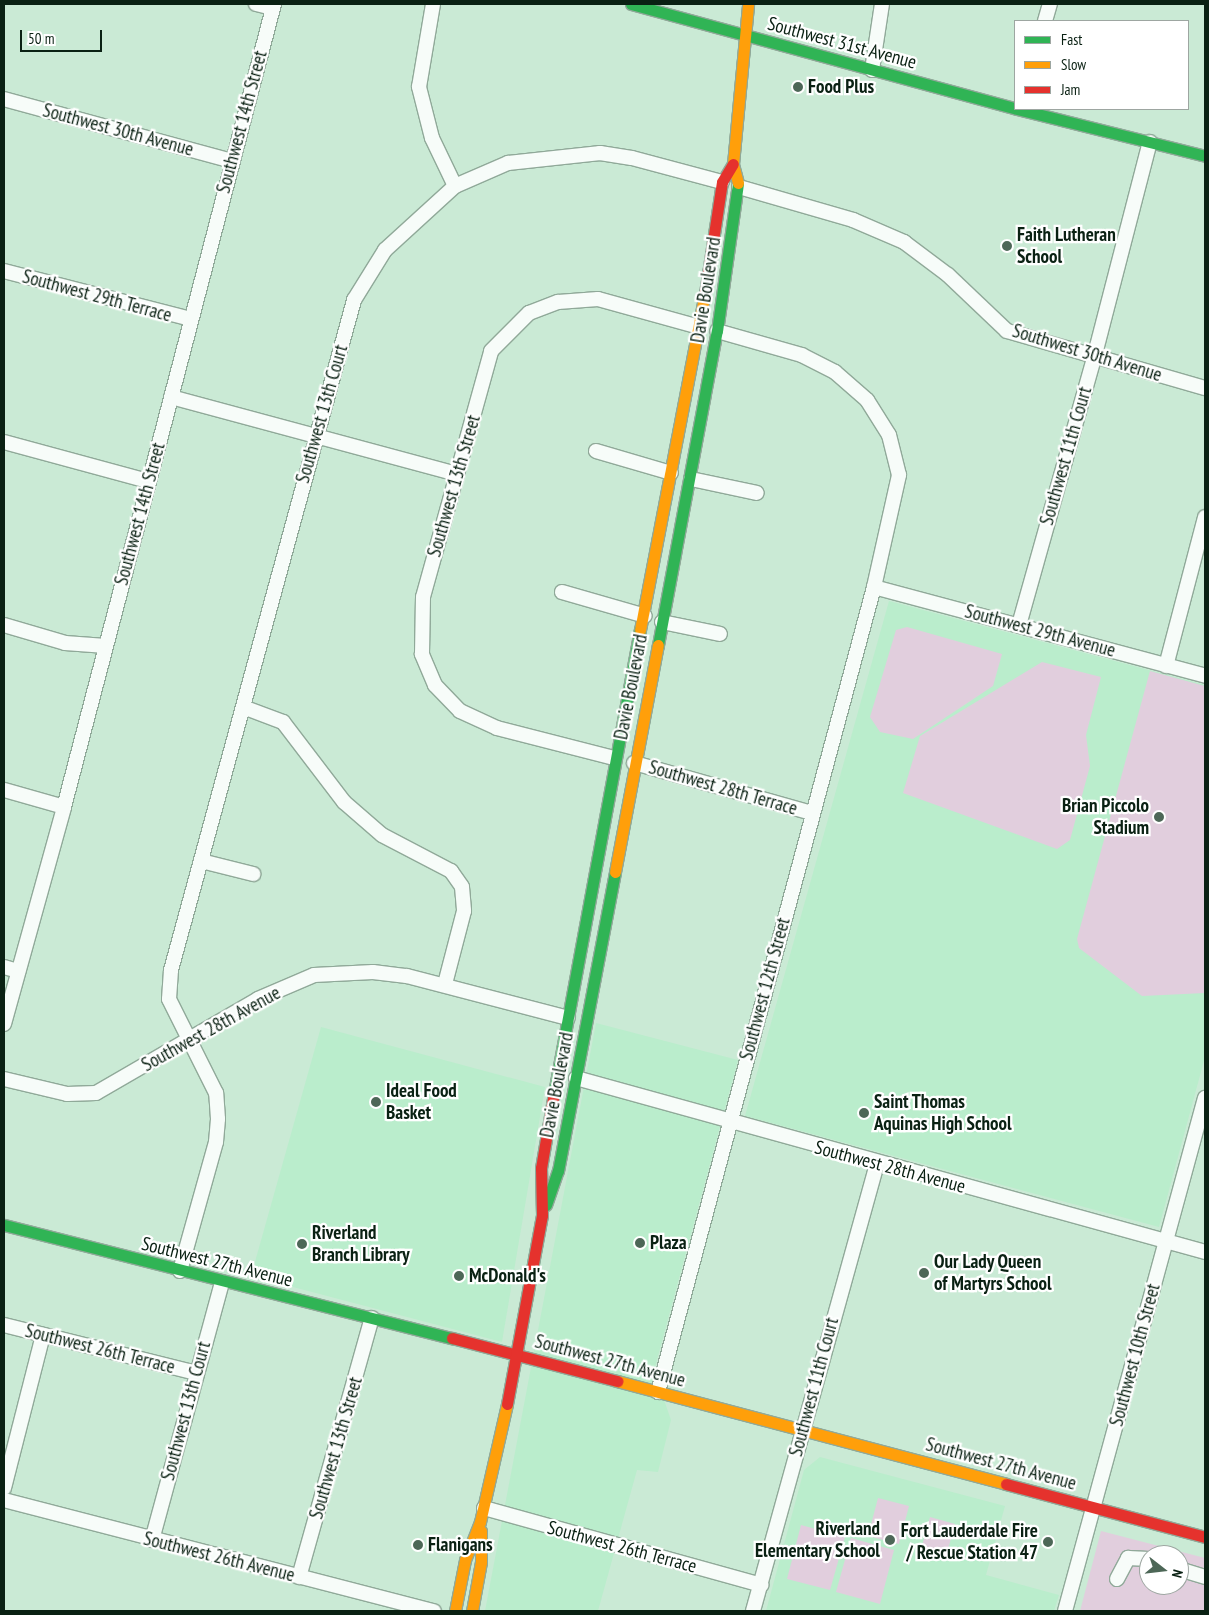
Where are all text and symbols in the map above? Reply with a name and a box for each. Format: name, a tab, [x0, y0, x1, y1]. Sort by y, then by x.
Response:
street label: Southwest 31st Avenue	[765, 12, 919, 74]
scale bar	[22, 20, 105, 52]
legend	[1014, 20, 1189, 110]
text: 50 m	[28, 29, 54, 48]
text: Fast	[1061, 30, 1082, 49]
street label: Southwest 14th Street	[212, 48, 272, 196]
text: Slow	[1061, 55, 1086, 74]
place label: Food Plus	[808, 76, 874, 98]
text: Jam	[1061, 80, 1080, 99]
marker: Food Plus	[792, 81, 804, 93]
street label: Southwest 30th Avenue	[40, 99, 196, 161]
place label: Faith Lutheran School	[1017, 224, 1116, 268]
street label: Davie Boulevard	[686, 236, 726, 344]
marker: Faith Lutheran School	[1001, 240, 1013, 252]
street label: Southwest 29th Terrace	[20, 265, 174, 327]
street label: Southwest 30th Avenue	[1009, 319, 1165, 387]
street label: Southwest 13th Court	[291, 342, 353, 486]
street label: Southwest 11th Court	[1035, 384, 1097, 528]
street label: Southwest 13th Street	[423, 412, 485, 560]
street label: Southwest 14th Street	[110, 440, 170, 588]
street label: Southwest 29th Avenue	[962, 600, 1118, 662]
street label: Davie Boulevard	[610, 632, 652, 742]
street label: Southwest 28th Terrace	[646, 756, 800, 820]
place label: Brian Piccolo Stadium	[1062, 795, 1149, 839]
marker: Brian Piccolo Stadium	[1153, 811, 1165, 823]
street label: Southwest 12th Street	[735, 915, 795, 1063]
street label: Southwest 28th Avenue	[137, 981, 285, 1077]
street label: Davie Boulevard	[536, 1030, 578, 1140]
place label: Ideal Food Basket	[386, 1080, 457, 1124]
place label: Saint Thomas Aquinas High School	[874, 1091, 1012, 1135]
marker: Ideal Food Basket	[370, 1096, 382, 1108]
marker: Saint Thomas Aquinas High School	[858, 1107, 870, 1119]
street label: Southwest 28th Avenue	[812, 1136, 968, 1198]
place label: Riverland Branch Library	[312, 1222, 410, 1266]
street label: Southwest 27th Avenue	[139, 1232, 295, 1292]
place label: Plaza	[650, 1232, 687, 1254]
marker: Plaza	[634, 1237, 646, 1249]
marker: Riverland Branch Library	[296, 1238, 308, 1250]
place label: Our Lady Queen of Martyrs School	[934, 1251, 1052, 1295]
place label: McDonald's	[469, 1265, 546, 1287]
marker: Our Lady Queen of Martyrs School	[918, 1267, 930, 1279]
marker: McDonald's	[453, 1270, 465, 1282]
street label: Southwest 10th Street	[1105, 1281, 1165, 1429]
street label: Southwest 11th Court	[784, 1315, 844, 1459]
street label: Southwest 26th Terrace	[22, 1319, 178, 1379]
street label: Southwest 27th Avenue	[532, 1330, 688, 1392]
street label: Southwest 13th Court	[156, 1339, 216, 1483]
street label: Southwest 13th Street	[305, 1374, 367, 1522]
street label: Southwest 27th Avenue	[923, 1433, 1079, 1495]
street label: Southwest 26th Terrace	[545, 1516, 699, 1578]
place label: Riverland Elementary School	[754, 1518, 880, 1562]
place label: Fort Lauderdale Fire / Rescue Station 47	[901, 1520, 1038, 1564]
street label: Southwest 26th Avenue	[141, 1527, 297, 1587]
place label: Flanigans	[428, 1534, 493, 1556]
marker: Riverland Elementary School	[884, 1534, 896, 1546]
marker: Fort Lauderdale Fire / Rescue Station 47	[1042, 1536, 1054, 1548]
marker: Flanigans	[412, 1539, 424, 1551]
north arrow	[1139, 1545, 1189, 1595]
text: N	[1168, 1568, 1187, 1580]

